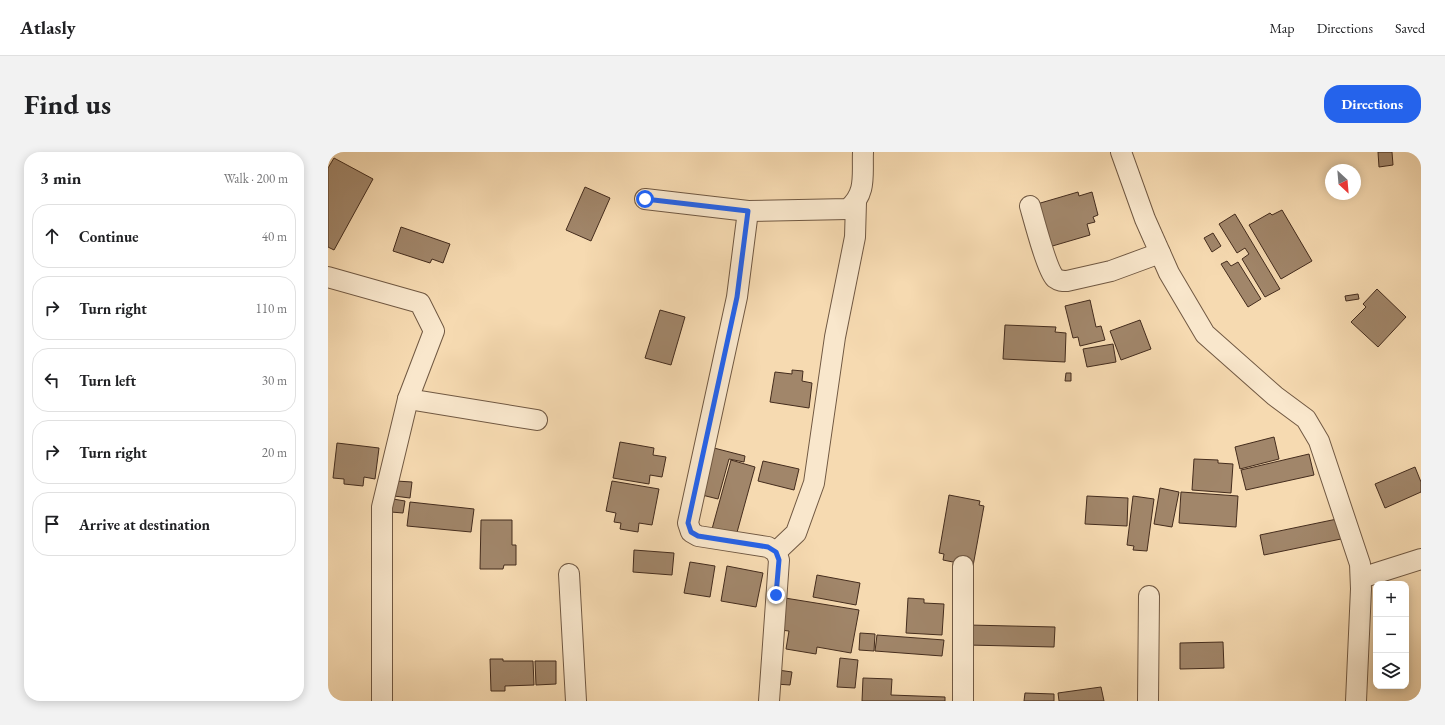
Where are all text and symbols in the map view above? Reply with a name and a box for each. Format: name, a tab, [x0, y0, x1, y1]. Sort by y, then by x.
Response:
text: Atlasly	[20, 15, 76, 40]
text: Map	[1269, 19, 1295, 37]
text: Directions	[1317, 19, 1373, 37]
text: Saved	[1395, 19, 1425, 37]
button: Directions	[1324, 85, 1421, 123]
text: Find us	[24, 86, 111, 122]
north arrow	[1325, 164, 1361, 200]
text: 3 min	[40, 167, 81, 189]
text: Walk · 200 m	[224, 170, 288, 187]
route start	[636, 190, 654, 208]
icon: ahead	[41, 225, 63, 247]
text: Continue	[79, 227, 139, 246]
text: 40 m	[262, 228, 287, 245]
icon: right	[41, 297, 63, 319]
text: Turn right	[79, 299, 147, 318]
text: 110 m	[256, 300, 287, 317]
icon: left	[41, 369, 63, 391]
text: Turn left	[79, 371, 136, 390]
text: 30 m	[262, 372, 287, 389]
icon: right	[41, 441, 63, 463]
text: Turn right	[79, 443, 147, 462]
text: 20 m	[262, 444, 287, 461]
icon: arrive	[41, 513, 63, 535]
text: Arrive at destination	[79, 515, 210, 534]
map controls	[1373, 581, 1409, 689]
button: +	[1373, 581, 1409, 617]
route end	[767, 586, 785, 604]
button: −	[1373, 617, 1409, 653]
button: layers	[1373, 653, 1409, 689]

